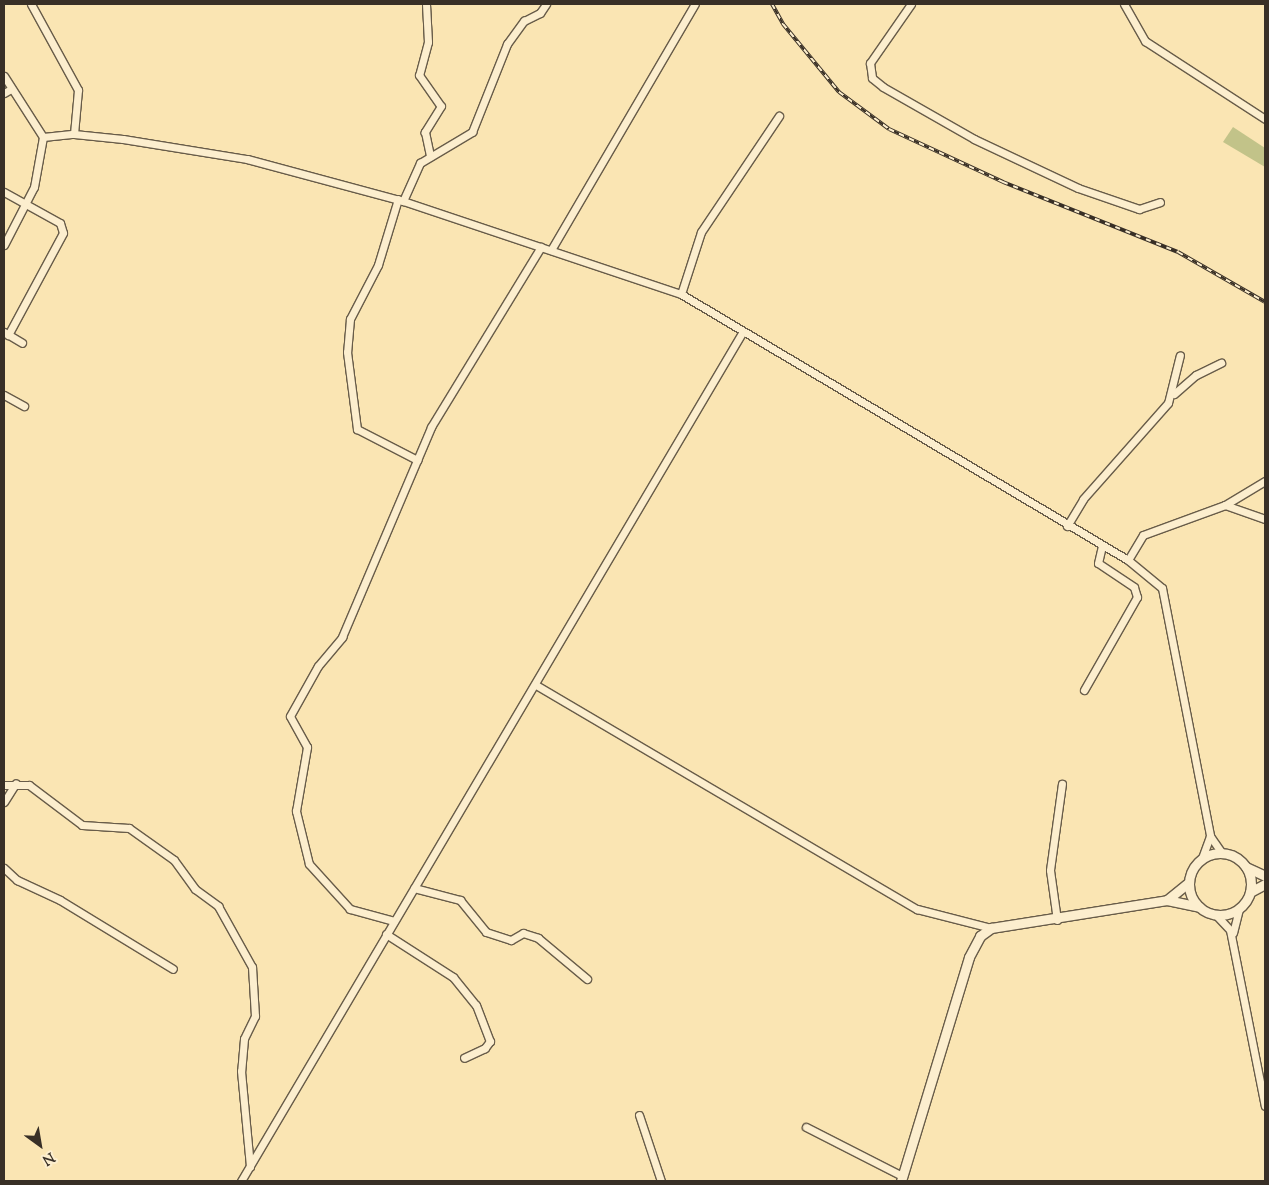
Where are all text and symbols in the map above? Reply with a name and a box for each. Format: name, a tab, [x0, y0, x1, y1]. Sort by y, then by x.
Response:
north arrow	[15, 1120, 65, 1170]
text: N	[38, 1146, 58, 1169]

